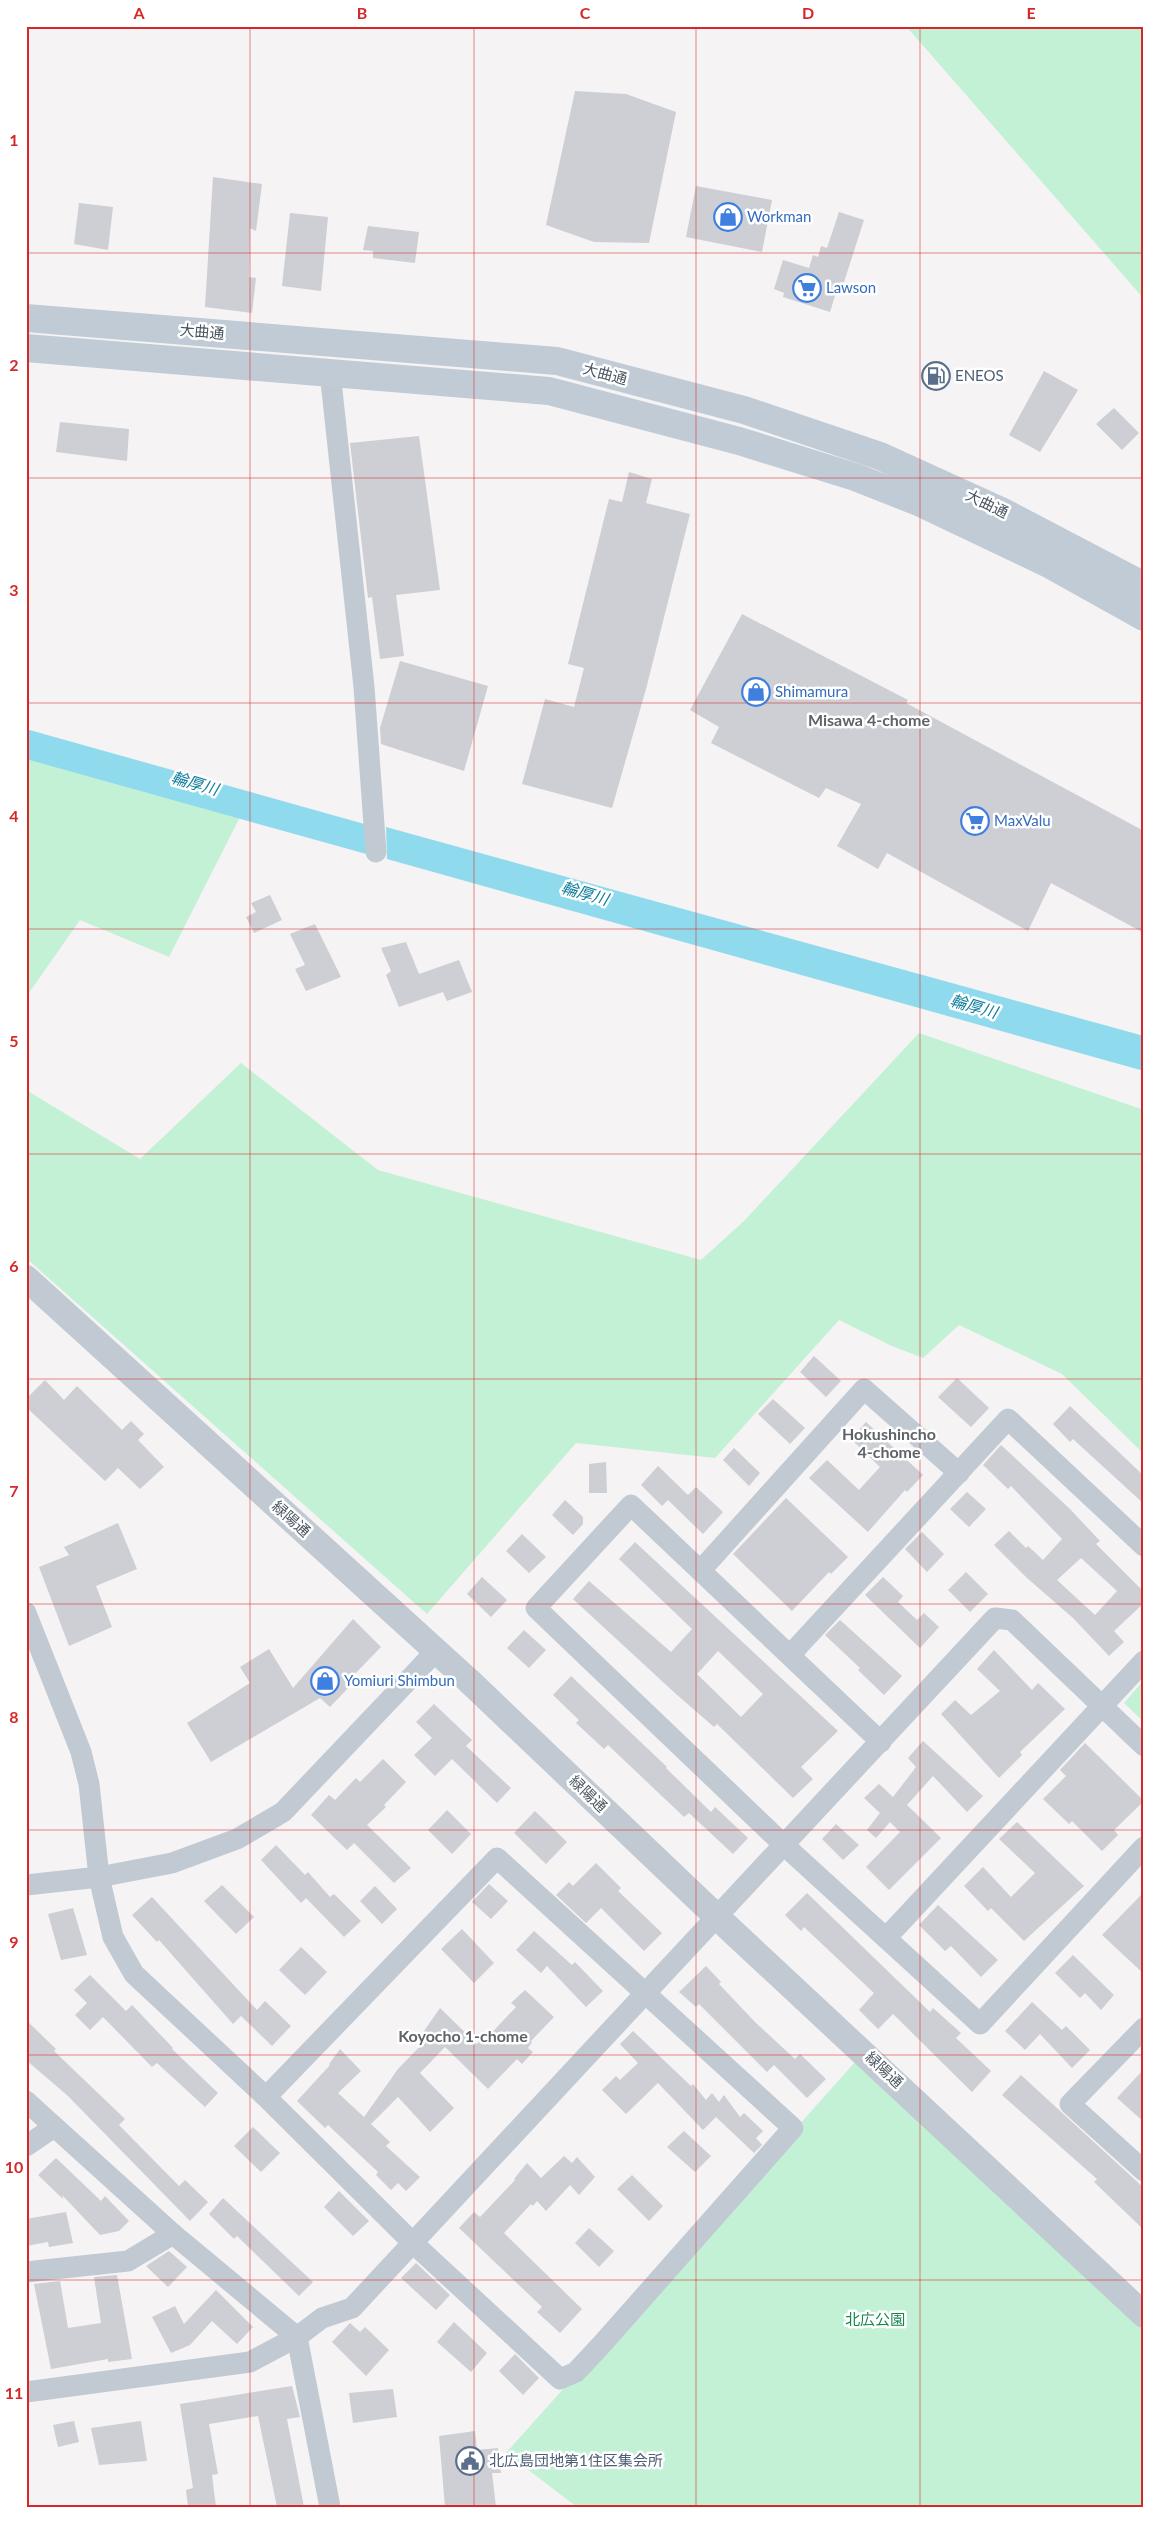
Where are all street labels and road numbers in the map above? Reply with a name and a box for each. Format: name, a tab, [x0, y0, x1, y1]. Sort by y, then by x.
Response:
street label: 大曲通	[179, 320, 225, 342]
street label: 大曲通	[581, 359, 629, 388]
street label: 大曲通	[963, 485, 1012, 521]
street label: 緑陽通	[269, 1497, 314, 1540]
street label: 緑陽通	[566, 1771, 611, 1815]
street label: 緑陽通	[862, 2047, 907, 2091]

